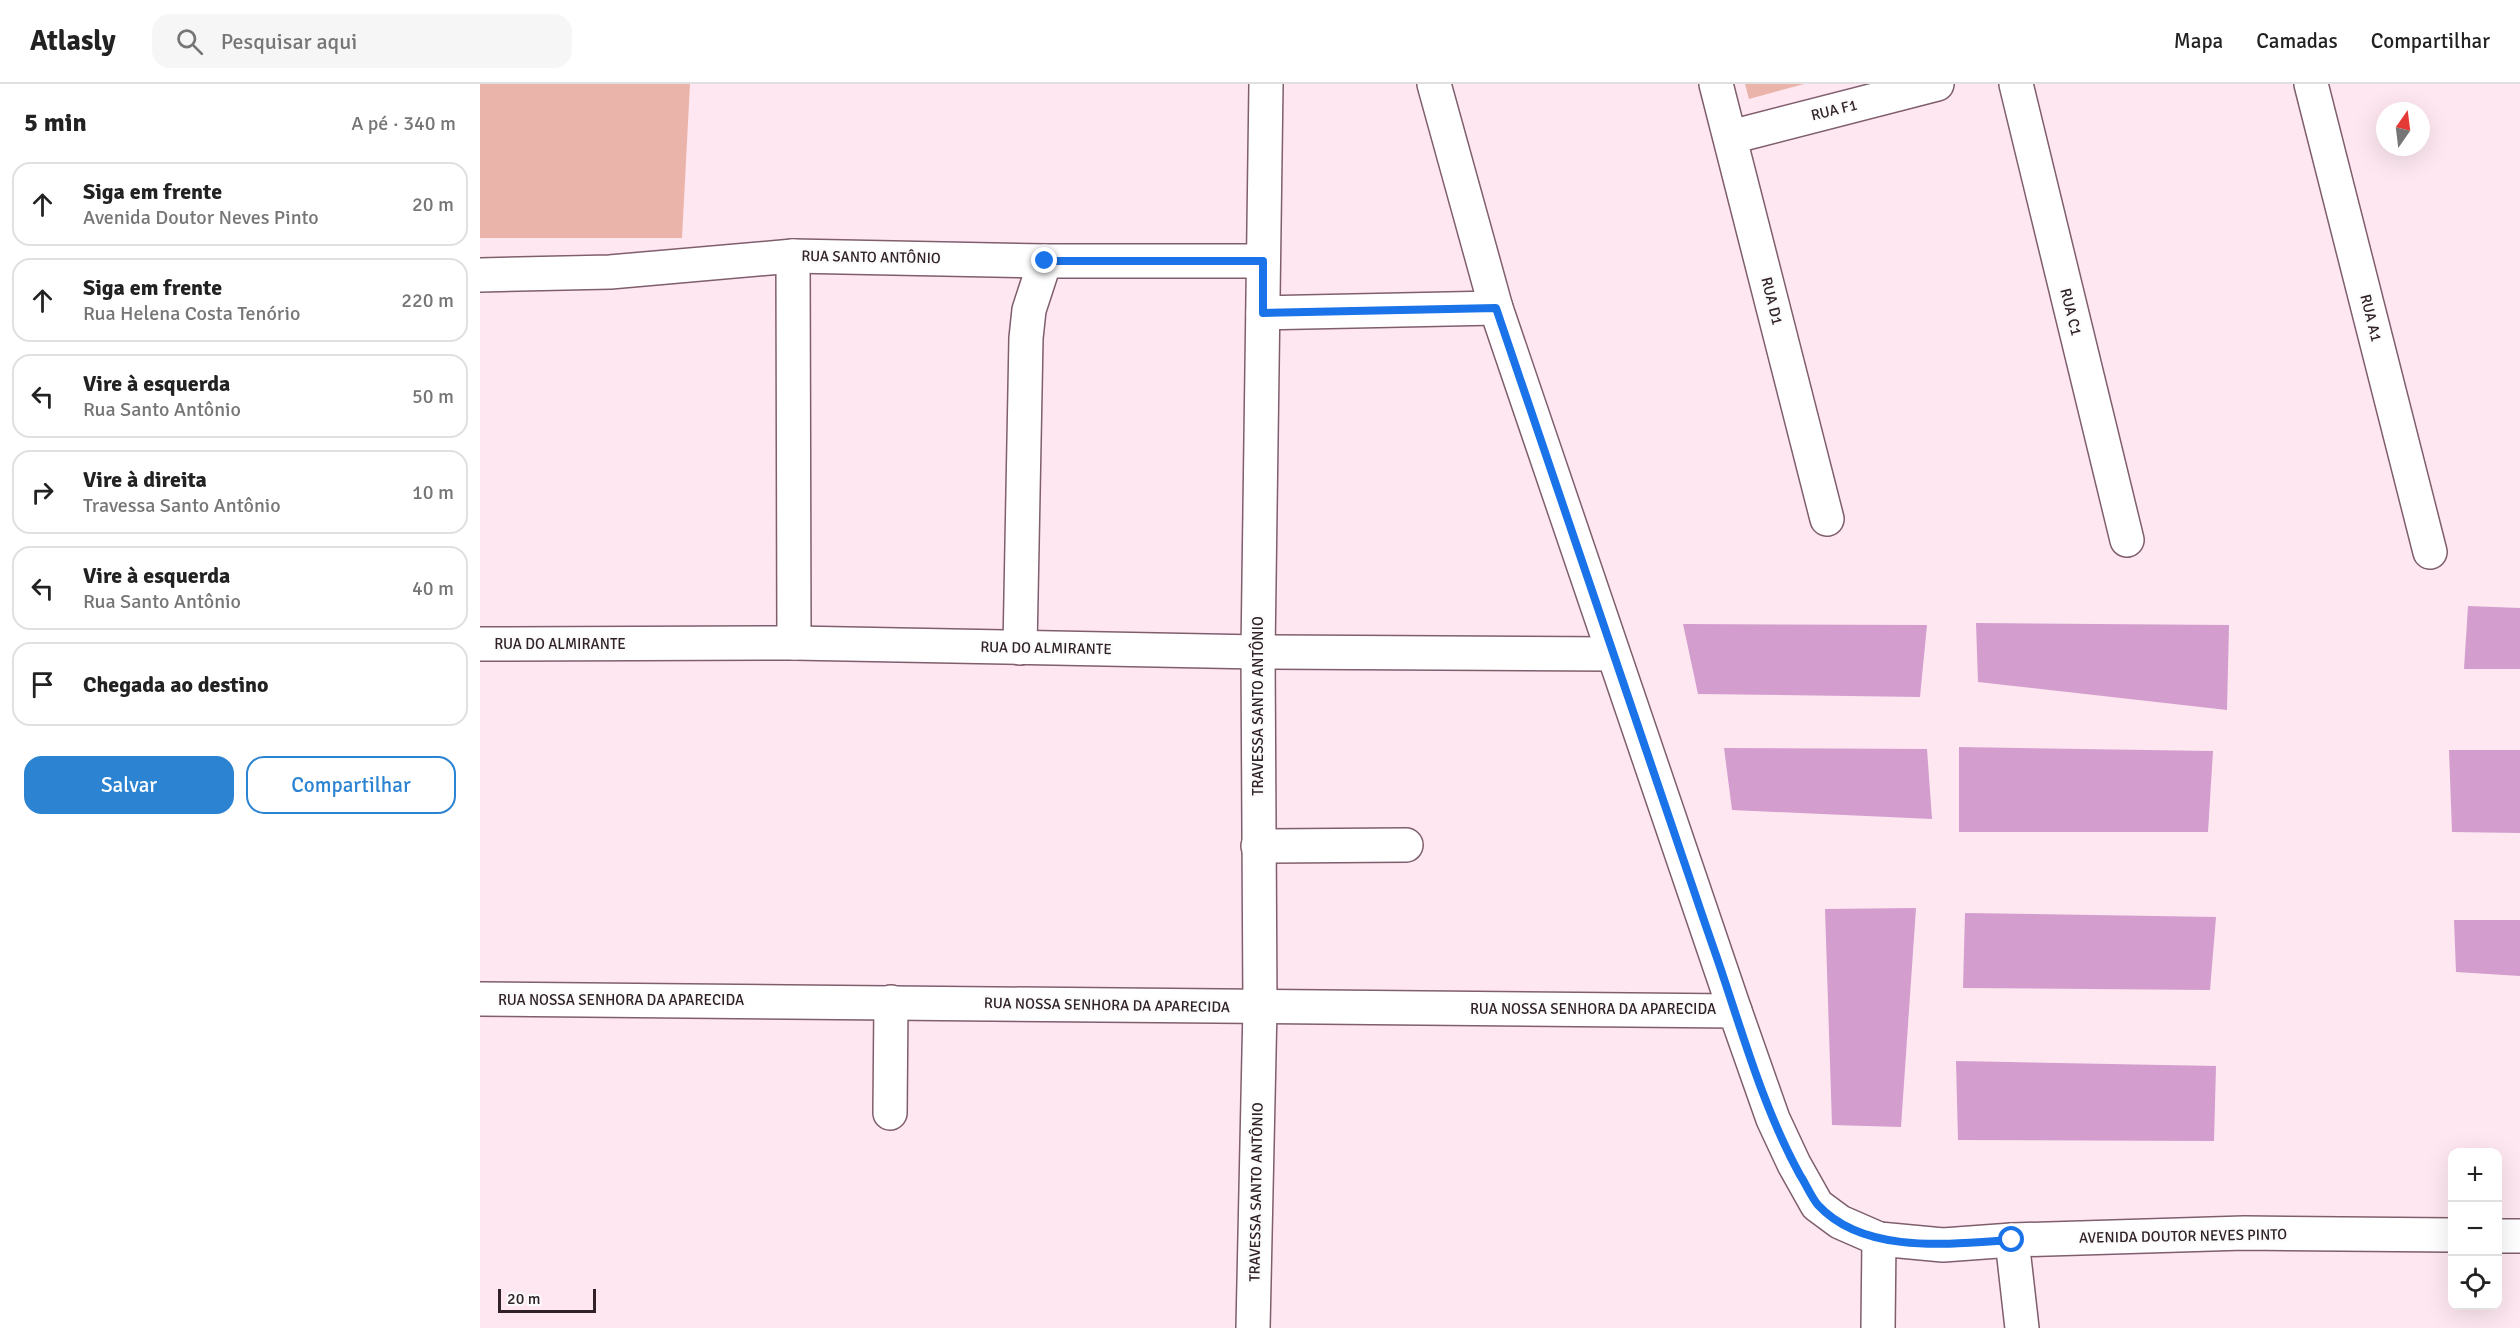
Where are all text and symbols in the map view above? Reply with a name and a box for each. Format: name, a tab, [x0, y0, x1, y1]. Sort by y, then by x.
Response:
search box	[152, 14, 572, 68]
text: Atlasly	[30, 24, 116, 58]
icon: search	[173, 25, 206, 58]
text: Pesquisar aqui	[221, 28, 357, 55]
text: Mapa	[2174, 28, 2223, 54]
text: Camadas	[2256, 28, 2338, 54]
text: Compartilhar	[2371, 28, 2490, 54]
street label: RUA F1	[1809, 96, 1859, 124]
north arrow	[2376, 102, 2430, 156]
text: 5 min	[24, 107, 87, 139]
text: A pé · 340 m	[351, 111, 456, 136]
text: Siga em frente	[83, 178, 222, 205]
icon: ahead	[26, 188, 59, 221]
text: 20 m	[412, 192, 454, 217]
text: Avenida Doutor Neves Pinto	[83, 205, 319, 230]
street label: RUA SANTO ANTÔNIO	[801, 246, 941, 267]
route end	[1031, 247, 1057, 273]
text: Siga em frente	[83, 274, 222, 301]
street label: RUA D1	[1757, 275, 1787, 327]
icon: ahead	[26, 284, 59, 317]
street label: RUA C1	[2056, 286, 2086, 338]
text: 220 m	[401, 288, 454, 313]
street label: RUA A1	[2356, 292, 2386, 344]
text: Rua Helena Costa Tenório	[83, 301, 300, 326]
text: Vire à esquerda	[83, 370, 230, 397]
icon: left	[26, 380, 59, 413]
text: 50 m	[412, 384, 454, 409]
text: Rua Santo Antônio	[83, 397, 241, 422]
text: Vire à direita	[83, 466, 207, 493]
icon: right	[26, 476, 59, 509]
text: 10 m	[412, 480, 454, 505]
text: Travessa Santo Antônio	[83, 493, 281, 518]
text: Vire à esquerda	[83, 562, 230, 589]
icon: left	[26, 572, 59, 605]
text: 40 m	[412, 576, 454, 601]
text: Rua Santo Antônio	[83, 589, 241, 614]
street label: TRAVESSA SANTO ANTÔNIO	[1248, 616, 1267, 796]
street label: RUA DO ALMIRANTE	[494, 635, 626, 653]
street label: RUA DO ALMIRANTE	[980, 638, 1112, 658]
icon: arrive	[26, 668, 59, 701]
text: Chegada ao destino	[83, 671, 269, 698]
button: Salvar	[24, 756, 234, 814]
button: Compartilhar	[246, 756, 456, 814]
street label: RUA NOSSA SENHORA DA APARECIDA	[498, 991, 744, 1009]
street label: RUA NOSSA SENHORA DA APARECIDA	[984, 994, 1230, 1016]
street label: RUA NOSSA SENHORA DA APARECIDA	[1470, 1000, 1716, 1018]
street label: TRAVESSA SANTO ANTÔNIO	[1244, 1102, 1267, 1282]
map controls	[2448, 1148, 2502, 1310]
button: +	[2448, 1148, 2502, 1202]
button: −	[2448, 1202, 2502, 1256]
street label: AVENIDA DOUTOR NEVES PINTO	[2079, 1225, 2287, 1247]
route start	[1998, 1226, 2024, 1252]
button: locate	[2448, 1256, 2502, 1310]
scale bar	[498, 1286, 596, 1314]
text: 20 m	[507, 1289, 541, 1309]

